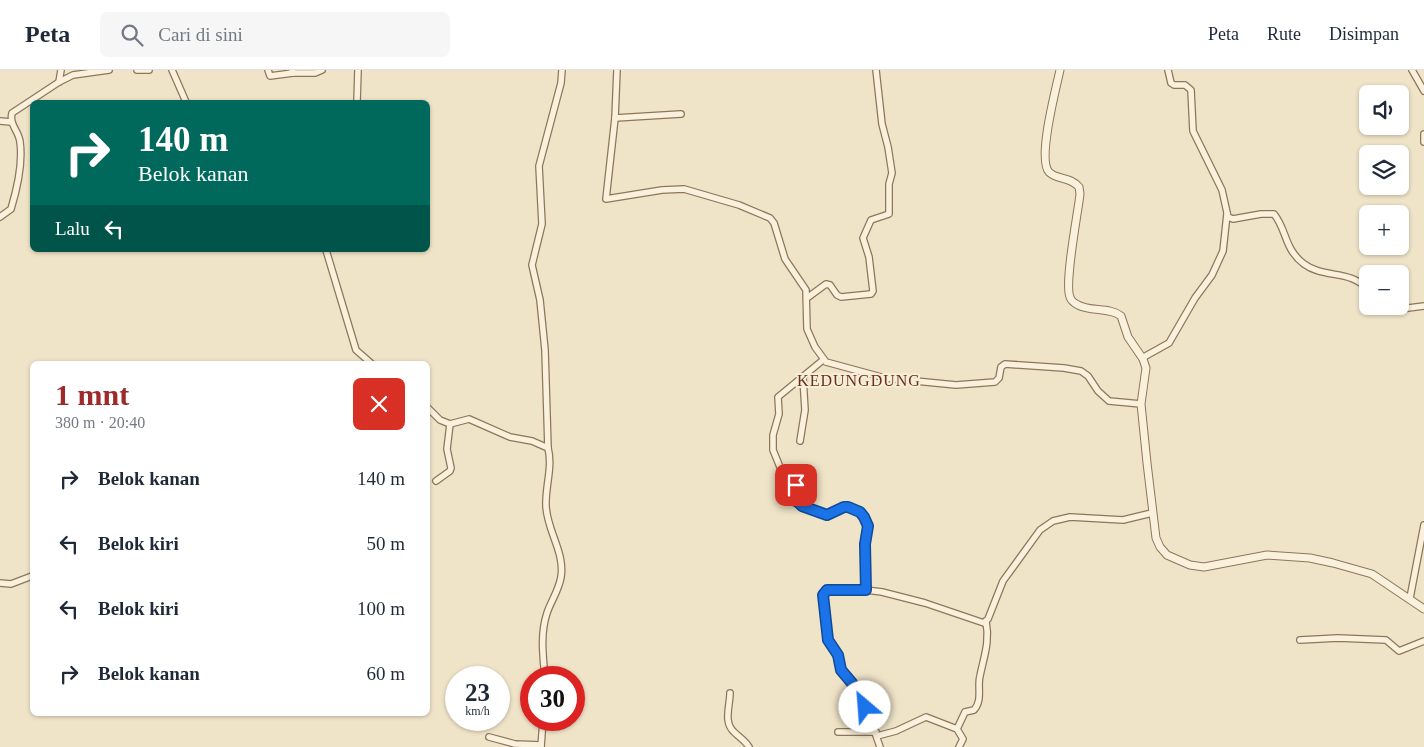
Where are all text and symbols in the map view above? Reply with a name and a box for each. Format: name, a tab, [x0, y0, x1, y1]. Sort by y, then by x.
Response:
search box	[100, 12, 450, 57]
text: Peta	[25, 21, 70, 47]
icon: search	[118, 21, 146, 49]
text: Cari di sini	[158, 24, 243, 45]
text: Peta	[1208, 24, 1239, 44]
text: Rute	[1267, 24, 1301, 44]
text: Disimpan	[1329, 24, 1399, 44]
map controls	[1359, 85, 1409, 315]
button: sound	[1359, 85, 1409, 135]
icon: right	[55, 120, 120, 185]
text: 140 m	[138, 120, 228, 159]
button: layers	[1359, 145, 1409, 195]
text: Belok kanan	[138, 161, 249, 186]
button: +	[1359, 205, 1409, 255]
icon: left	[100, 215, 128, 243]
text: Lalu	[55, 218, 90, 239]
button: −	[1359, 265, 1409, 315]
district label: KEDUNGDUNG	[797, 372, 921, 389]
text: 1 mnt	[55, 378, 129, 411]
button: close	[353, 378, 405, 430]
text: 380 m · 20:40	[55, 414, 145, 431]
pin	[775, 464, 817, 506]
icon: right	[55, 465, 83, 493]
text: Belok kanan	[98, 468, 200, 489]
text: 140 m	[357, 468, 405, 489]
icon: arrive	[782, 471, 810, 499]
icon: left	[55, 530, 83, 558]
text: Belok kiri	[98, 533, 179, 554]
text: 50 m	[366, 533, 405, 554]
icon: left	[55, 595, 83, 623]
text: Belok kiri	[98, 598, 179, 619]
text: 100 m	[357, 598, 405, 619]
icon: right	[55, 660, 83, 688]
text: Belok kanan	[98, 663, 200, 684]
text: 60 m	[366, 663, 405, 684]
speed limit sign: 30	[520, 666, 585, 731]
text: 23	[465, 679, 490, 706]
position arrow	[838, 680, 890, 732]
text: km/h	[465, 704, 490, 718]

